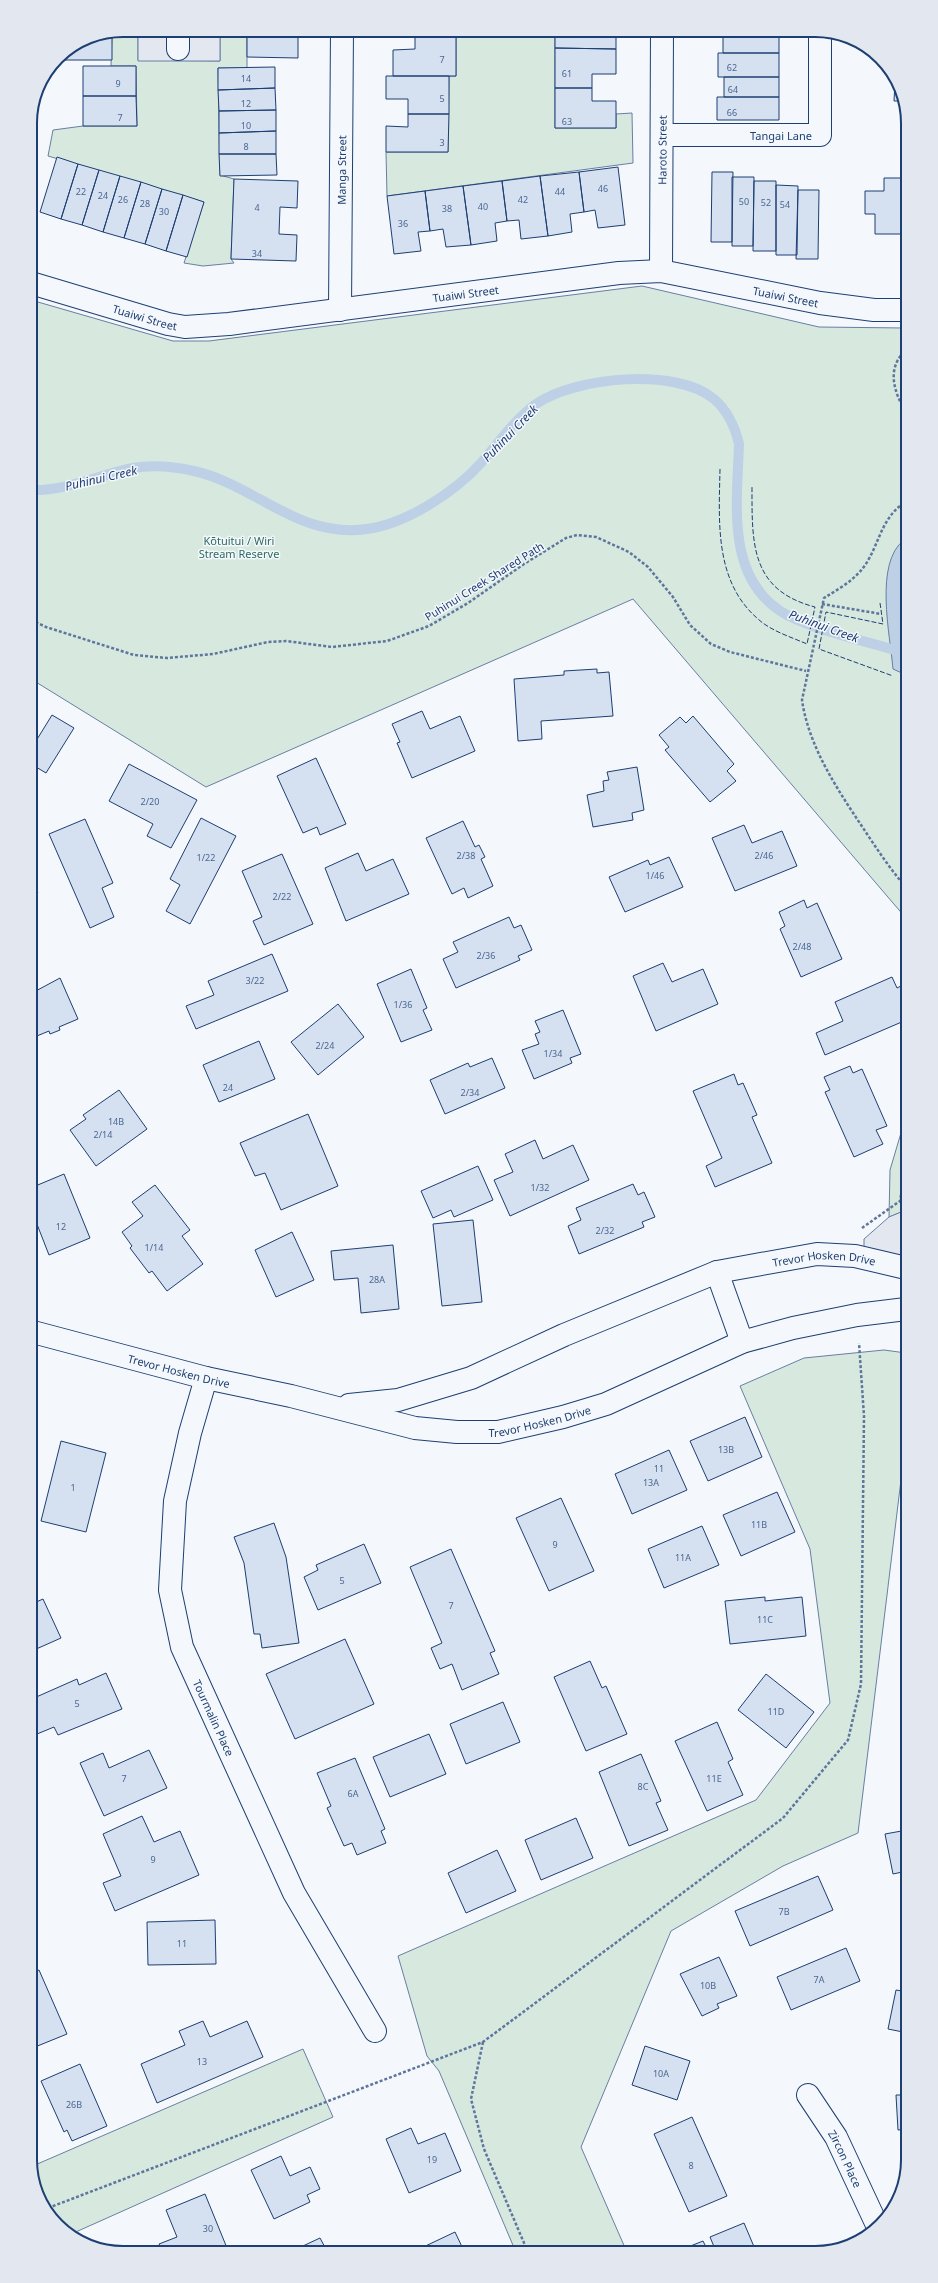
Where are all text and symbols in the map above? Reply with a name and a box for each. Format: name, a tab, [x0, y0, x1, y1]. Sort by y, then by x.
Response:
house number: 7	[439, 53, 445, 66]
house number: 62	[727, 61, 737, 74]
house number: 61	[562, 67, 572, 80]
house number: 14	[241, 72, 251, 85]
house number: 9	[115, 77, 121, 90]
house number: 64	[728, 83, 738, 96]
house number: 5	[439, 92, 445, 105]
house number: 12	[241, 97, 251, 110]
house number: 66	[727, 106, 737, 119]
house number: 7	[117, 111, 123, 124]
house number: 63	[562, 115, 572, 128]
street label: Haroto Street	[654, 115, 669, 185]
house number: 10	[241, 119, 251, 132]
street label: Tangai Lane	[750, 128, 812, 143]
street label: Manga Street	[333, 135, 349, 205]
house number: 3	[439, 136, 445, 149]
house number: 8	[243, 140, 249, 153]
house number: 46	[598, 182, 608, 195]
house number: 22	[76, 185, 86, 198]
house number: 44	[555, 185, 565, 198]
house number: 24	[98, 189, 108, 202]
house number: 26	[118, 193, 128, 206]
house number: 42	[518, 193, 528, 206]
house number: 50	[739, 195, 749, 208]
house number: 52	[761, 196, 771, 209]
house number: 28	[140, 197, 150, 210]
house number: 54	[780, 198, 790, 211]
house number: 40	[478, 200, 488, 213]
house number: 4	[254, 201, 260, 214]
house number: 38	[442, 202, 452, 215]
house number: 30	[159, 205, 169, 218]
house number: 36	[398, 217, 408, 230]
house number: 34	[252, 247, 262, 260]
street label: Tuaiwi Street	[432, 281, 500, 305]
street label: Tuaiwi Street	[752, 282, 820, 310]
street label: Tuaiwi Street	[111, 300, 178, 333]
water label: Puhinui Creek	[478, 400, 542, 465]
water label: Puhinui Creek	[63, 461, 140, 495]
park label: Kōtuitui / Wiri Stream Reserve	[199, 533, 279, 561]
street label: Puhinui Creek Shared Path	[422, 538, 546, 624]
water label: Puhinui Creek	[787, 605, 862, 647]
house number: 2/20	[141, 795, 159, 808]
house number: 2/38	[457, 849, 475, 862]
house number: 2/46	[755, 849, 773, 862]
house number: 1/22	[197, 851, 215, 864]
house number: 1/46	[646, 869, 664, 882]
house number: 2/22	[273, 890, 291, 903]
house number: 2/48	[793, 940, 811, 953]
house number: 2/36	[477, 949, 495, 962]
house number: 3/22	[246, 974, 264, 987]
house number: 1/36	[394, 998, 412, 1011]
house number: 2/24	[316, 1039, 334, 1052]
house number: 1/34	[544, 1047, 562, 1060]
house number: 24	[223, 1081, 233, 1094]
house number: 2/34	[461, 1086, 479, 1099]
house number: 14B	[108, 1115, 124, 1128]
house number: 2/14	[94, 1128, 112, 1141]
house number: 1/32	[531, 1181, 549, 1194]
house number: 12	[56, 1220, 66, 1233]
house number: 2/32	[596, 1224, 614, 1237]
house number: 1/14	[145, 1241, 163, 1254]
street label: Trevor Hosken Drive	[771, 1246, 877, 1269]
house number: 28A	[369, 1273, 385, 1286]
street label: Trevor Hosken Drive	[126, 1350, 231, 1390]
street label: Trevor Hosken Drive	[489, 1402, 592, 1440]
house number: 13B	[718, 1443, 734, 1456]
house number: 11	[654, 1462, 664, 1475]
house number: 13A	[643, 1476, 659, 1489]
house number: 1	[70, 1481, 76, 1494]
house number: 11B	[751, 1518, 767, 1531]
house number: 9	[552, 1538, 558, 1551]
house number: 11A	[675, 1551, 691, 1564]
house number: 5	[339, 1574, 345, 1587]
house number: 7	[448, 1599, 454, 1612]
house number: 11C	[757, 1613, 773, 1626]
street label: Tourmalin Place	[190, 1677, 238, 1758]
house number: 5	[74, 1697, 80, 1710]
house number: 11D	[768, 1705, 785, 1718]
house number: 7	[121, 1772, 127, 1785]
house number: 11E	[706, 1772, 722, 1785]
house number: 8C	[638, 1780, 649, 1793]
house number: 6A	[348, 1787, 359, 1800]
house number: 9	[150, 1853, 156, 1866]
house number: 7B	[779, 1905, 790, 1918]
house number: 11	[177, 1937, 187, 1950]
house number: 7A	[814, 1973, 825, 1986]
house number: 10B	[700, 1979, 716, 1992]
house number: 13	[197, 2055, 207, 2068]
house number: 10A	[653, 2067, 669, 2080]
house number: 26B	[66, 2098, 82, 2111]
street label: Zircon Place	[826, 2127, 866, 2190]
house number: 19	[427, 2153, 437, 2166]
house number: 8	[688, 2159, 694, 2172]
house number: 30	[203, 2222, 213, 2235]

